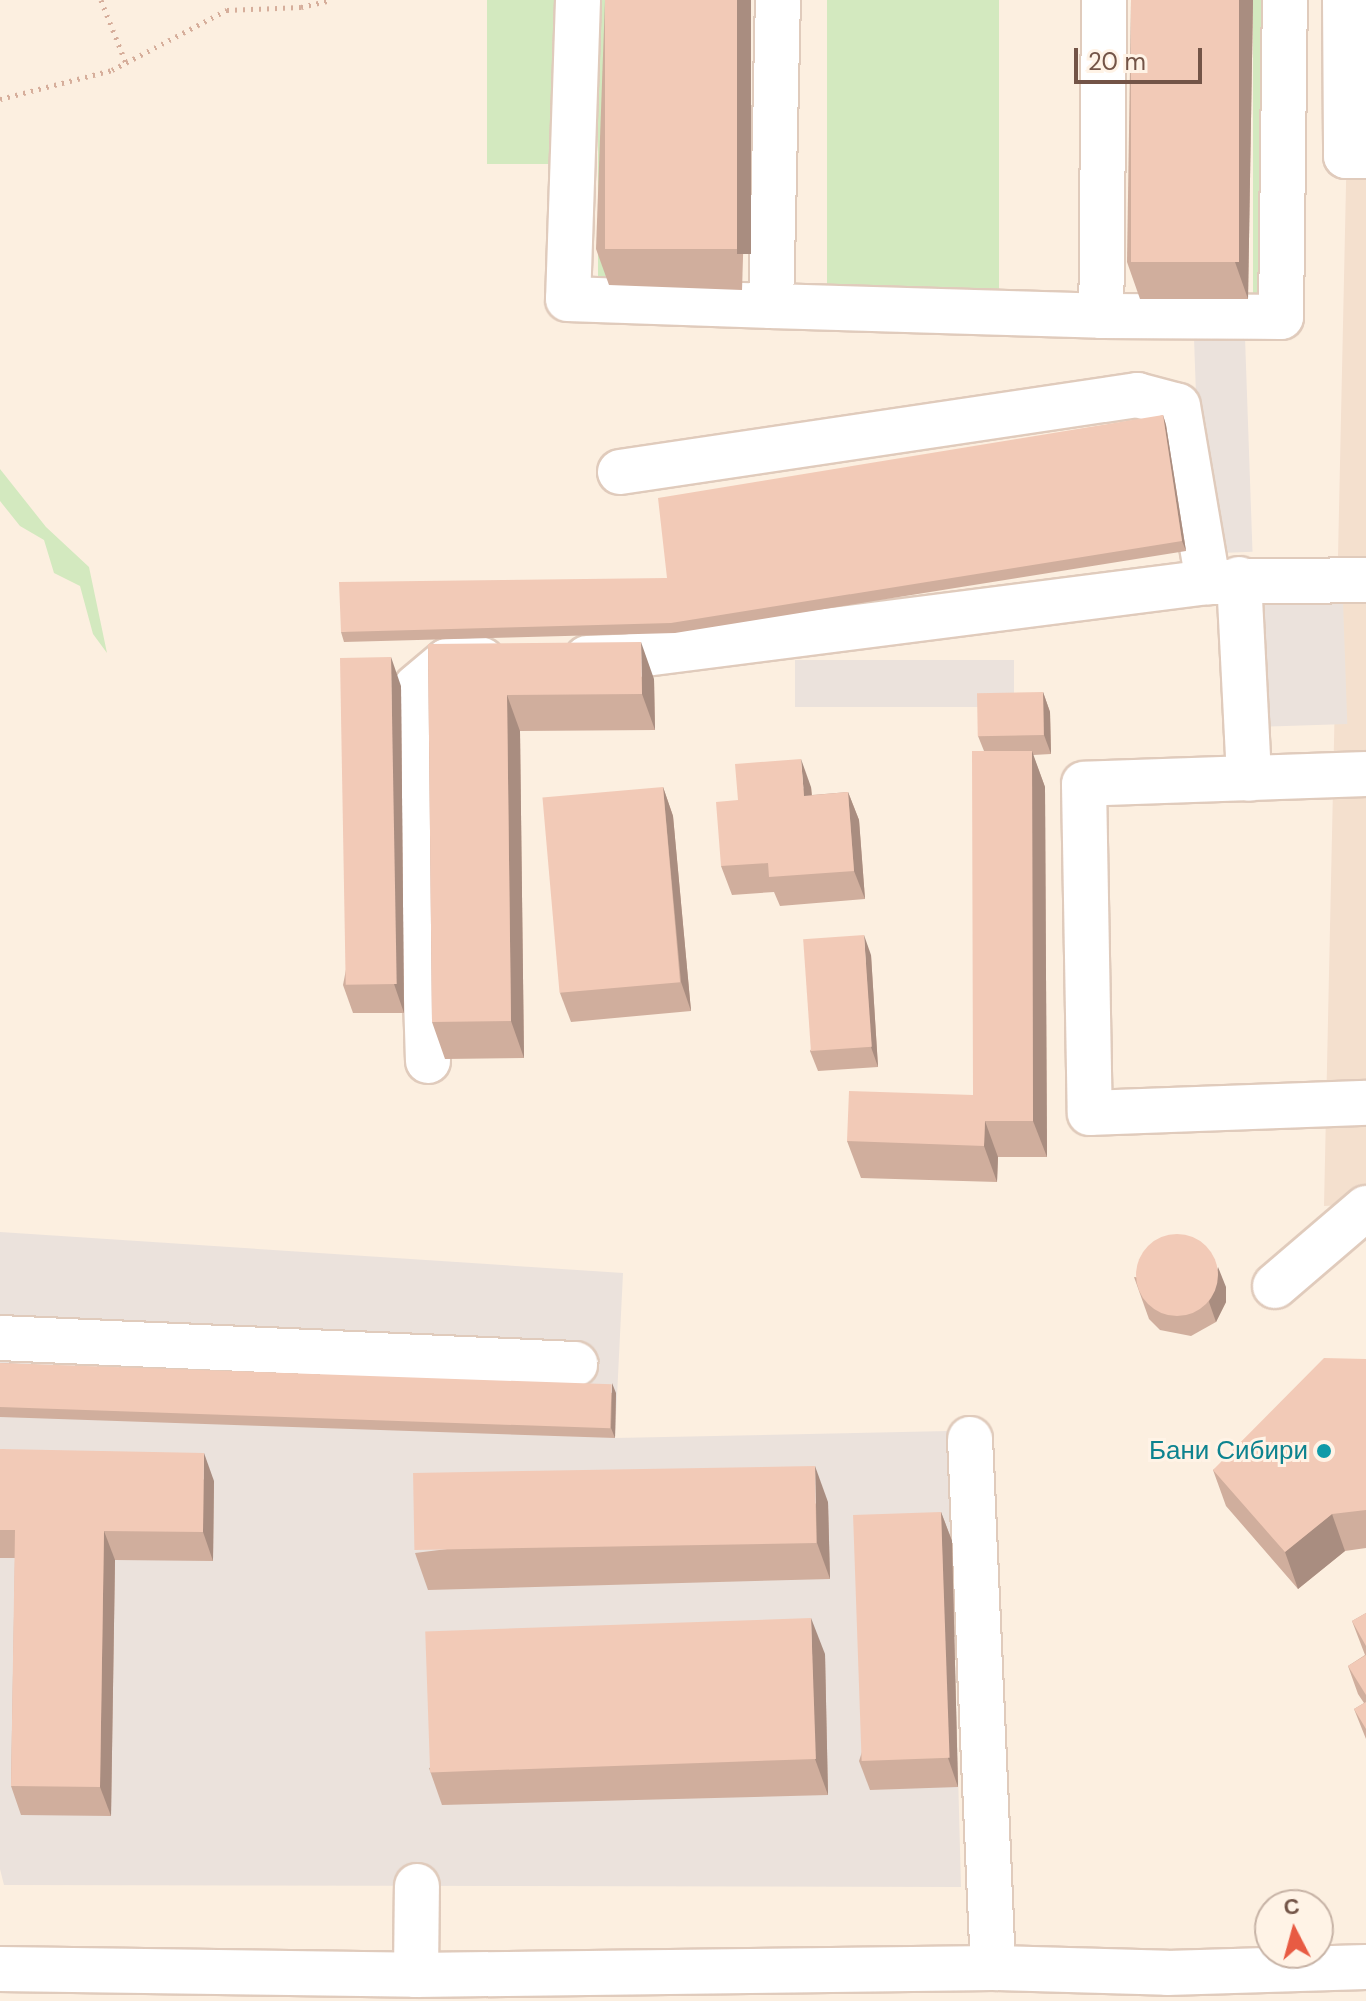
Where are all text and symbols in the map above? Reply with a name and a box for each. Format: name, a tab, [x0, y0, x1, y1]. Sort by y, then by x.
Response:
scale bar	[1078, 32, 1206, 82]
text: 20 m	[1088, 46, 1146, 77]
place label: Бани Сибири	[1149, 1435, 1308, 1467]
marker: Бани Сибири	[1315, 1442, 1333, 1460]
north arrow	[1254, 1889, 1334, 1969]
text: С	[1282, 1891, 1301, 1922]

